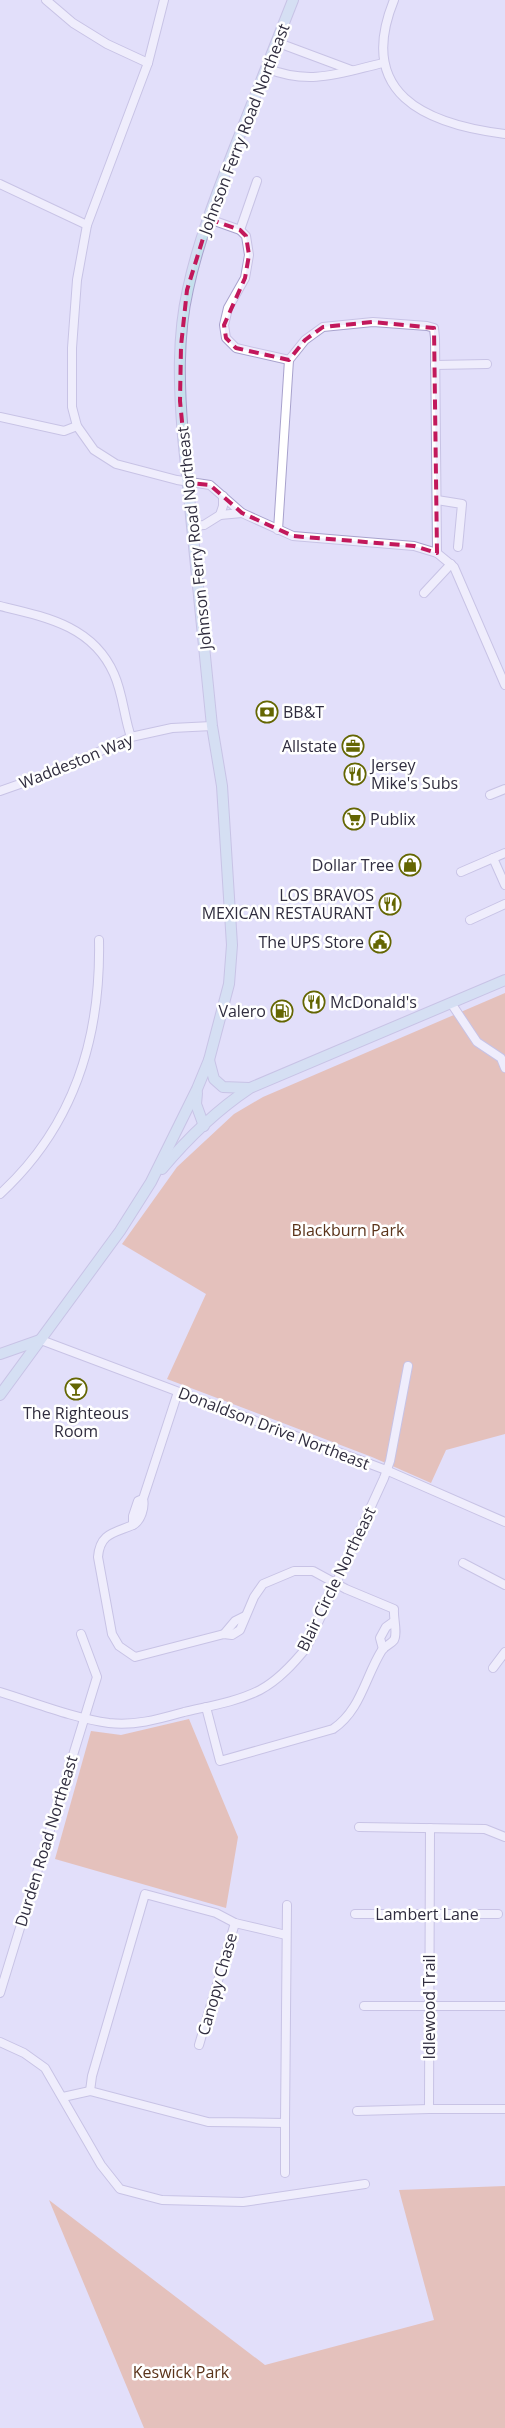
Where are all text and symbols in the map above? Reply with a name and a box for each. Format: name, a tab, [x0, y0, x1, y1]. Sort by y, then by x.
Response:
street label: Johnson Ferry Road Northeast	[193, 20, 295, 240]
street label: Johnson Ferry Road Northeast	[171, 425, 217, 653]
bank icon: BB&T	[255, 700, 279, 724]
place label: BB&T	[283, 701, 324, 723]
street label: Waddeston Way	[16, 728, 137, 794]
office icon: Allstate	[341, 734, 365, 758]
place label: Allstate	[282, 735, 337, 757]
place label: Jersey Mike's Subs	[369, 754, 458, 794]
restaurant icon: Jersey Mike's Subs	[343, 762, 367, 786]
supermarket icon: Publix	[342, 807, 366, 831]
place label: Publix	[370, 808, 416, 830]
shop icon: Dollar Tree	[398, 853, 422, 877]
place label: Dollar Tree	[312, 854, 394, 876]
place label: LOS BRAVOS MEXICAN RESTAURANT	[202, 884, 374, 924]
restaurant icon: LOS BRAVOS MEXICAN RESTAURANT	[378, 892, 402, 916]
public building icon: The UPS Store	[368, 930, 392, 954]
place label: The UPS Store	[258, 931, 364, 953]
restaurant icon: McDonald's	[302, 990, 326, 1014]
place label: McDonald's	[330, 991, 417, 1013]
fuel station icon: Valero	[270, 999, 294, 1023]
place label: Valero	[218, 1000, 266, 1022]
park label: Blackburn Park	[292, 1219, 405, 1241]
bar icon: The Righteous Room	[64, 1377, 88, 1401]
street label: Donaldson Drive Northeast	[175, 1381, 373, 1475]
place label: The Righteous Room	[23, 1402, 129, 1442]
street label: Blair Circle Northeast	[291, 1503, 381, 1655]
street label: Durden Road Northeast	[9, 1752, 83, 1929]
street label: Lambert Lane	[375, 1903, 479, 1925]
street label: Canopy Chase	[192, 1930, 242, 2038]
street label: Idlewood Trail	[418, 1954, 440, 2060]
park label: Keswick Park	[133, 2361, 230, 2383]

